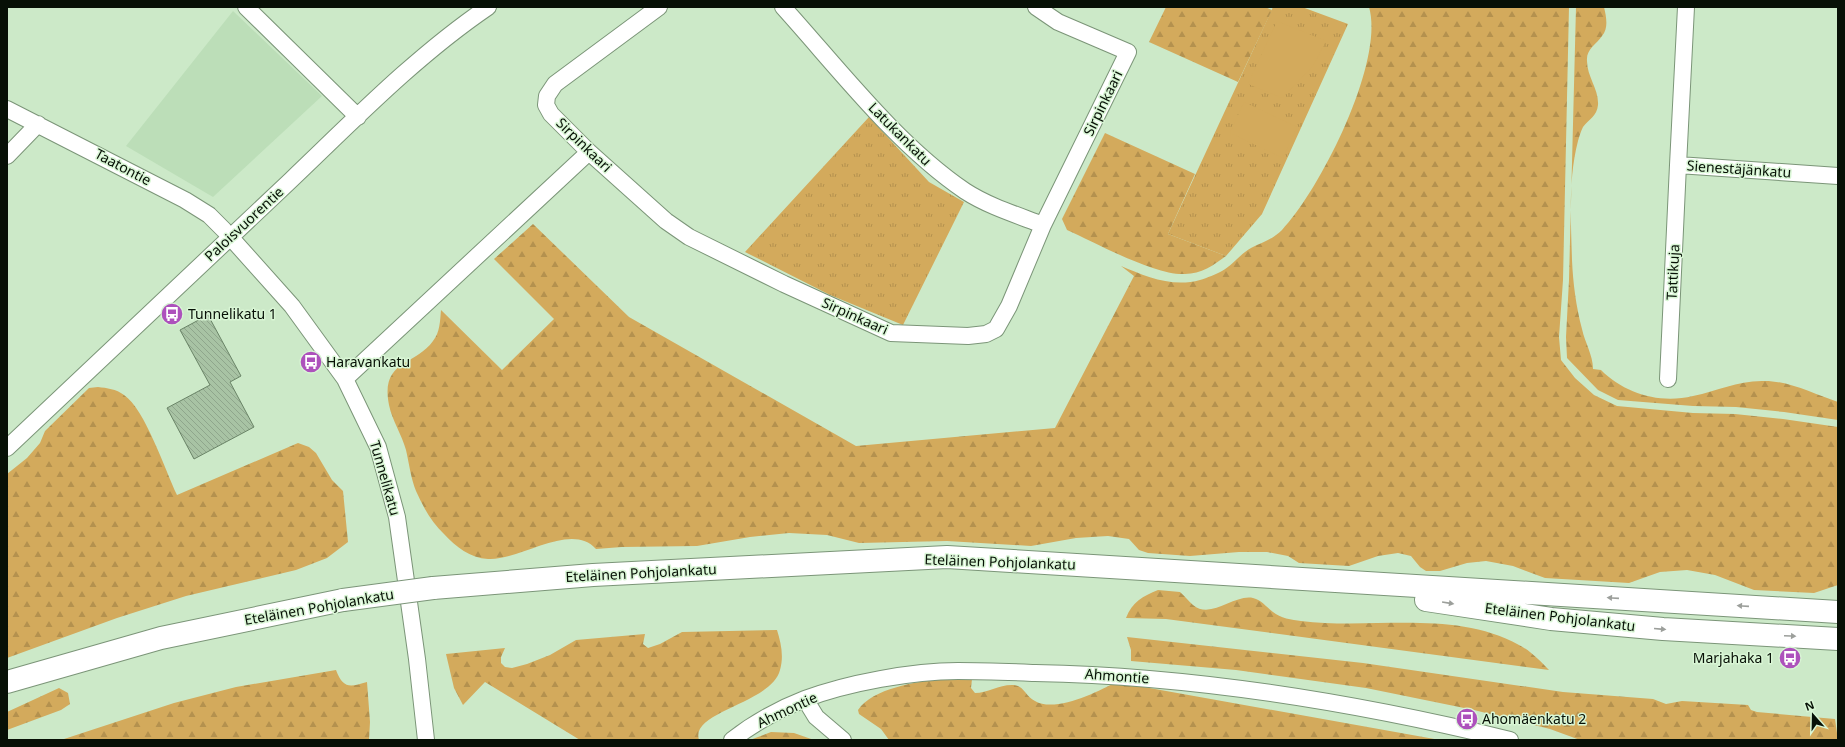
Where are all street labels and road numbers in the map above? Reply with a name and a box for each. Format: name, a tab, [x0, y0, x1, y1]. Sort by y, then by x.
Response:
street label: Sirpinkaari	[1079, 67, 1127, 139]
street label: Latukankatu	[865, 98, 936, 169]
street label: Sirpinkaari	[552, 113, 616, 176]
street label: Taatontie	[92, 144, 155, 189]
street label: Sienestäjänkatu	[1686, 155, 1792, 182]
street label: Paloisvuorentie	[200, 182, 287, 265]
street label: Tattikuja	[1662, 244, 1683, 300]
street label: Sirpinkaari	[819, 293, 891, 339]
street label: Tunnelikatu	[366, 438, 405, 518]
street label: Eteläinen Pohjolankatu	[924, 549, 1076, 574]
street label: Eteläinen Pohjolankatu	[565, 559, 717, 586]
street label: Eteläinen Pohjolankatu	[243, 584, 395, 629]
street label: Eteläinen Pohjolankatu	[1484, 598, 1636, 635]
street label: Ahmontie	[1084, 664, 1150, 687]
street label: Ahmontie	[754, 687, 820, 732]

